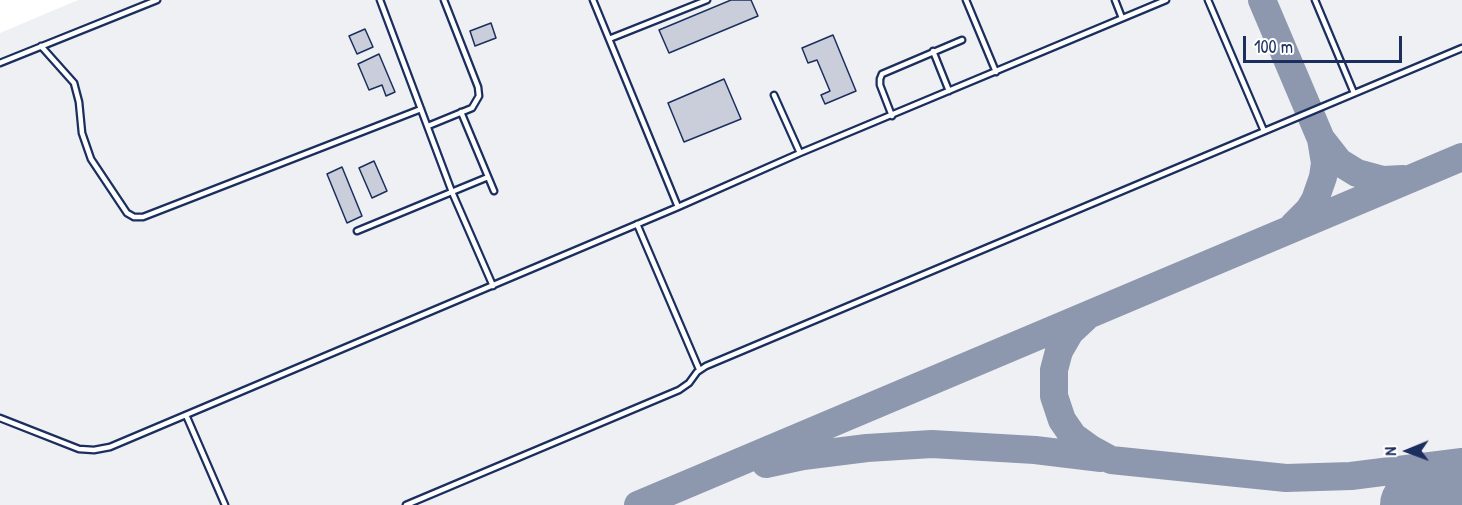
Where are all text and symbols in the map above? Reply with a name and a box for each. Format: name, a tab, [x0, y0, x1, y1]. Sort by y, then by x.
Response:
scale bar	[1246, 24, 1405, 62]
text: 100 m	[1254, 34, 1293, 59]
north arrow	[1378, 421, 1438, 481]
text: N	[1379, 447, 1401, 456]

